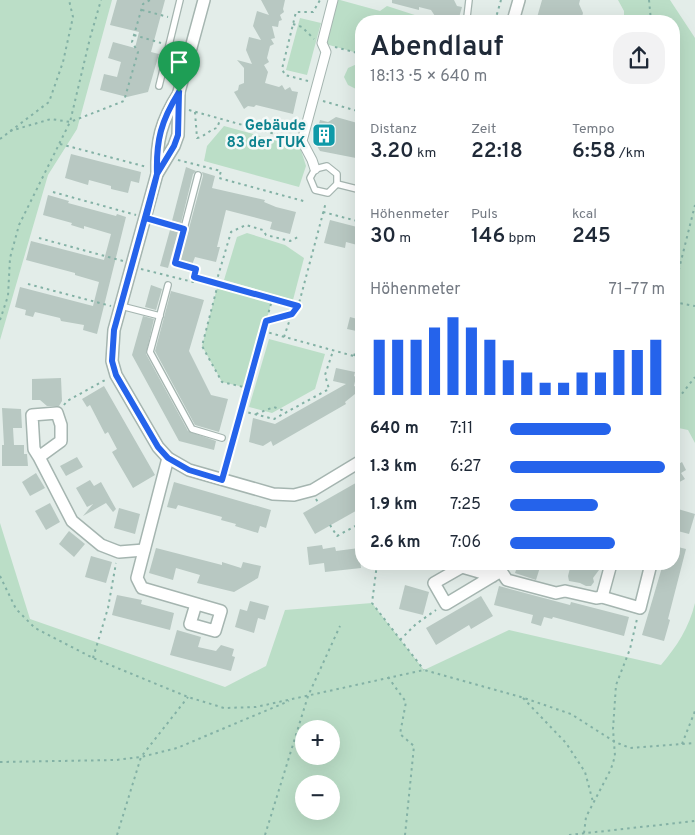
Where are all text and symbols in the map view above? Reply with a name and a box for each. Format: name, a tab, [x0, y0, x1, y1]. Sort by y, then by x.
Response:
text: Abendlauf	[370, 30, 503, 66]
button: share	[613, 32, 665, 84]
pin	[158, 41, 200, 92]
icon: arrive	[165, 48, 193, 76]
text: 18:13 · 5 × 640 m	[370, 67, 487, 87]
place label: Gebäude 83 der TUK	[226, 117, 306, 153]
text: Distanz	[370, 121, 417, 138]
text: Zeit	[471, 121, 496, 138]
text: Tempo	[572, 121, 615, 138]
building icon: Gebäude 83 der TUK	[311, 122, 337, 148]
text: 3.20	[370, 138, 414, 165]
text: 22:18	[471, 138, 523, 165]
text: 6:58	[572, 138, 616, 165]
text: km	[414, 145, 436, 162]
text: /km	[616, 145, 645, 162]
text: Höhenmeter	[370, 206, 449, 223]
text: Puls	[471, 206, 498, 223]
text: kcal	[572, 206, 597, 223]
text: 30	[370, 223, 396, 250]
text: 146	[471, 223, 505, 250]
text: 245	[572, 223, 611, 250]
text: m	[396, 230, 411, 247]
text: bpm	[505, 230, 536, 247]
text: Höhenmeter	[370, 280, 460, 300]
text: 71–77 m	[608, 280, 665, 300]
text: 640 m	[370, 419, 419, 439]
text: 7:11	[450, 419, 473, 439]
text: 1.3 km	[370, 457, 417, 477]
text: 6:27	[450, 457, 481, 477]
text: 1.9 km	[370, 495, 417, 515]
text: 7:25	[450, 495, 481, 515]
text: 2.6 km	[370, 533, 421, 553]
text: 7:06	[450, 533, 481, 553]
map controls	[295, 720, 340, 820]
button: +	[295, 720, 340, 765]
button: −	[295, 775, 340, 820]

